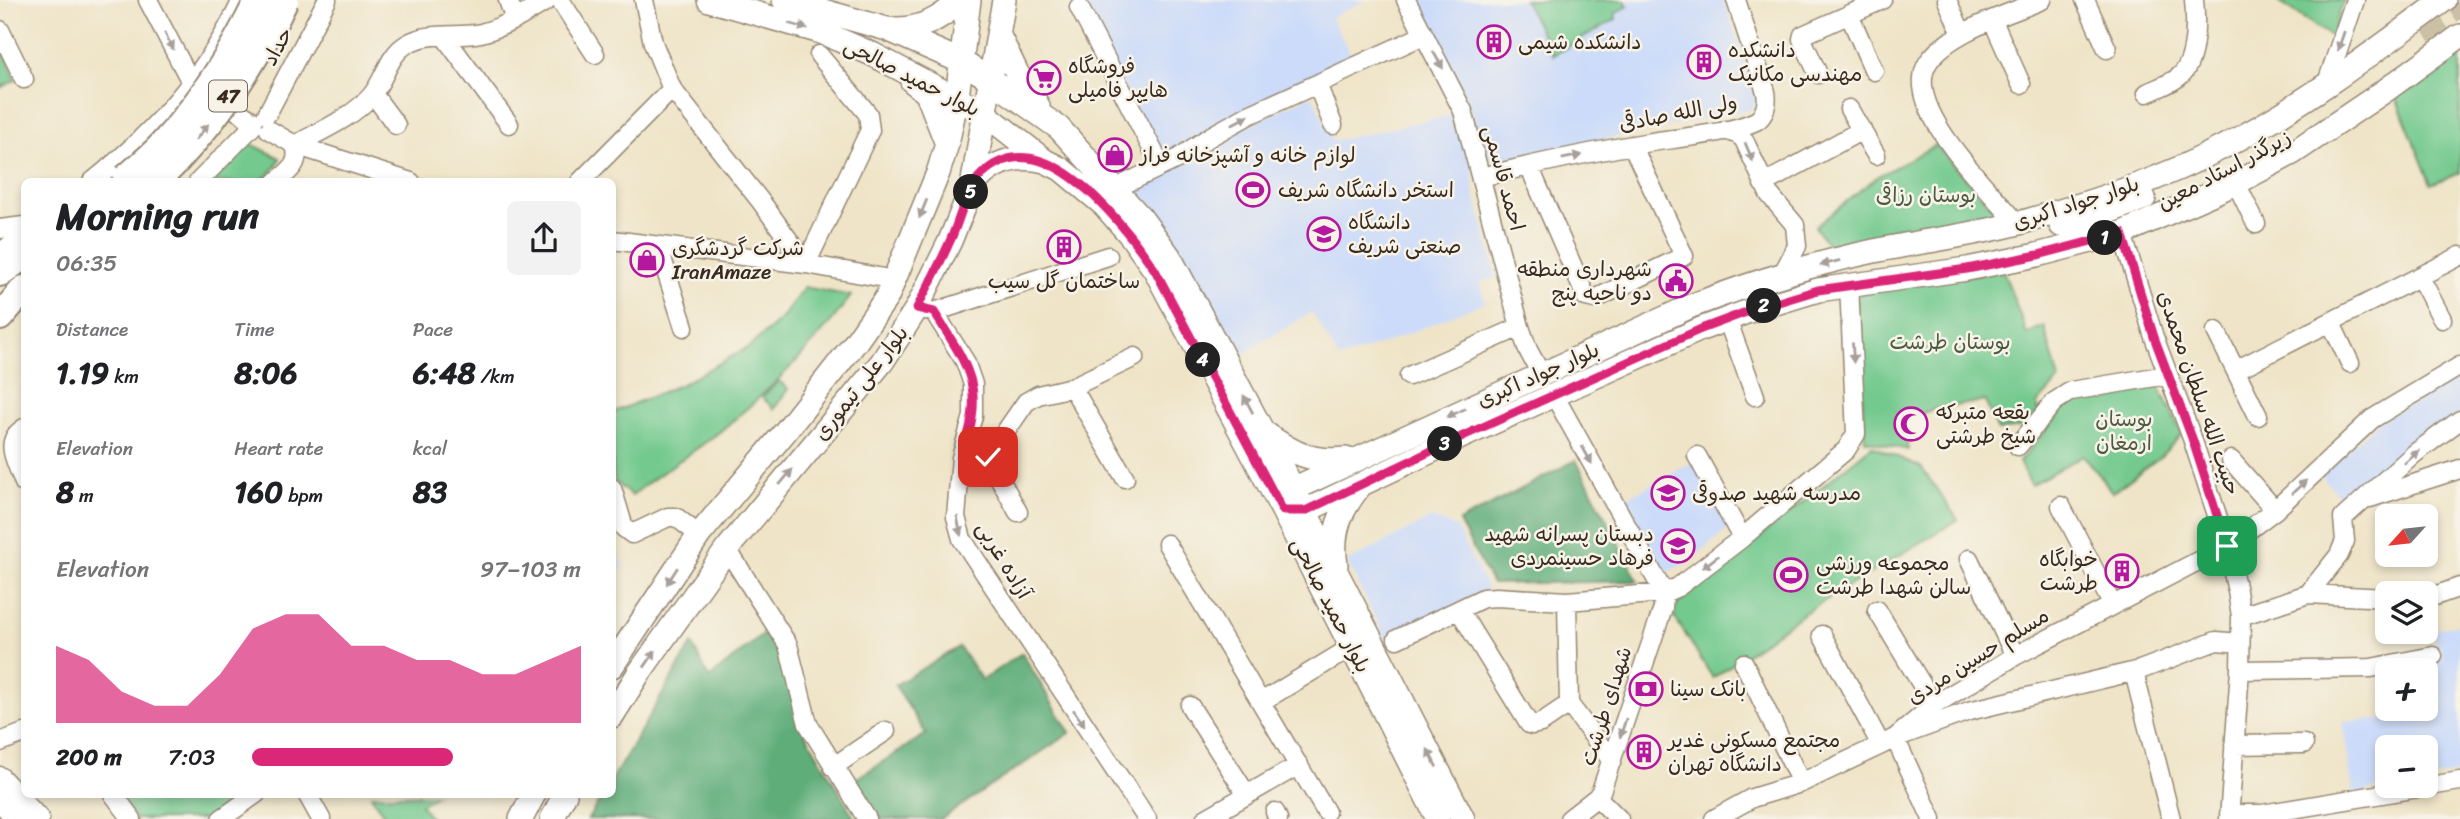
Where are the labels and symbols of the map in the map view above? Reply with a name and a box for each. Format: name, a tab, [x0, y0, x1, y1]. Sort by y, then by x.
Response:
street label: حداد	[251, 21, 303, 73]
one-way arrow	[787, 21, 808, 31]
building icon: دانشکده شیمی	[1475, 23, 1513, 61]
place label: دانشکده شیمی	[1518, 23, 1642, 61]
street label: بلوار حمید صالحی	[837, 26, 987, 128]
one-way arrow	[164, 31, 175, 51]
place label: دانشکده مهندسی مکانیک	[1728, 31, 1862, 93]
one-way arrow	[2335, 31, 2346, 52]
building icon: دانشکده مهندسی مکانیک	[1685, 43, 1723, 81]
place label: فروشگاه هایپر فامیلی	[1068, 47, 1168, 109]
one-way arrow	[1432, 50, 1444, 70]
supermarket icon: فروشگاه هایپر فامیلی	[1025, 59, 1063, 97]
road number: 47	[209, 80, 247, 111]
street label: ولی الله صادقی	[1616, 83, 1740, 143]
one-way arrow	[1230, 114, 1250, 126]
street label: زیرگذر استاد معین	[2150, 119, 2298, 221]
street label: احمد قاسمی	[1472, 121, 1536, 235]
one-way arrow	[194, 123, 209, 140]
shop icon: لوازم خانه و آشپزخانه فراز	[1096, 136, 1134, 174]
place label: لوازم خانه و آشپزخانه فراز	[1138, 136, 1356, 174]
one-way arrow	[1744, 142, 1755, 163]
one-way arrow	[1561, 152, 1583, 163]
street label: بلوار جواد اکبری	[2008, 165, 2144, 241]
sports icon: استخر دانشگاه شریف	[1234, 171, 1272, 209]
place label: استخر دانشگاه شریف	[1278, 171, 1454, 209]
pin: 5	[954, 174, 988, 210]
park label: بوستان رزاقی	[1876, 176, 1976, 214]
one-way arrow	[918, 199, 929, 220]
place label: دانشگاه صنعتی شریف	[1348, 203, 1461, 265]
school or university icon: دانشگاه صنعتی شریف	[1305, 215, 1343, 253]
pin: 1	[2088, 220, 2122, 256]
building icon: ساختمان گل سیب	[1045, 228, 1083, 266]
place label: شرکت گردشگری IranAmaze	[671, 229, 804, 291]
shop icon: شرکت گردشگری IranAmaze	[628, 241, 666, 279]
place label: شهرداری منطقه دو ناحیه پنج	[1517, 250, 1652, 312]
one-way arrow	[1819, 258, 1840, 268]
place label: ساختمان گل سیب	[988, 262, 1140, 300]
public building icon: شهرداری منطقه دو ناحیه پنج	[1657, 262, 1695, 300]
street label: حبیب الله سلطان محمدی	[2146, 285, 2252, 501]
pin: 2	[1746, 288, 1782, 324]
street label: بلوار علی تیموری	[803, 317, 919, 449]
park label: بوستان طرشت	[1889, 323, 2011, 361]
street label: بلوار جواد اکبری	[1470, 331, 1606, 419]
pin: 4	[1186, 342, 1220, 378]
one-way arrow	[1848, 342, 1859, 364]
place label: بقعه متبرکه شیخ طرشتی	[1936, 393, 2036, 455]
one-way arrow	[1242, 395, 1254, 414]
park label: بوستان ارمغان	[2095, 400, 2153, 462]
mosque icon: بقعه متبرکه شیخ طرشتی	[1892, 405, 1930, 443]
one-way arrow	[1446, 407, 1466, 419]
pin: 3	[1428, 426, 1462, 462]
pin	[958, 427, 1018, 487]
one-way arrow	[1581, 445, 1593, 465]
one-way arrow	[2403, 450, 2420, 465]
one-way arrow	[779, 469, 794, 487]
school or university icon: مدرسه شهید صدوقی	[1649, 474, 1687, 512]
place label: مدرسه شهید صدوقی	[1692, 474, 1861, 512]
one-way arrow	[2290, 479, 2308, 495]
north arrow	[2375, 504, 2438, 567]
street label: آزاده غربی	[966, 513, 1043, 607]
one-way arrow	[953, 515, 964, 537]
place label: دبستان پسرانه شهيد فرهاد حسينمردی	[1484, 515, 1654, 577]
pin	[2197, 516, 2257, 576]
school or university icon: دبستان پسرانه شهيد فرهاد حسينمردی	[1659, 527, 1697, 565]
street label: بلوار حمید صالحی	[1280, 530, 1382, 680]
place label: خوابگاه طرشت	[2039, 540, 2098, 602]
place label: مجموعه ورزشی سالن شهدا طرشت	[1816, 544, 1971, 606]
building icon: خوابگاه طرشت	[2103, 552, 2141, 590]
one-way arrow	[1701, 555, 1719, 569]
sports icon: مجموعه ورزشی سالن شهدا طرشت	[1772, 556, 1810, 594]
one-way arrow	[666, 567, 679, 586]
street label: مسلم حسین مردی	[1899, 597, 2057, 715]
street label: شهدای طرشت	[1569, 641, 1643, 771]
one-way arrow	[643, 650, 657, 668]
bank icon: بانک سینا	[1627, 670, 1665, 708]
place label: بانک سینا	[1670, 670, 1746, 708]
one-way arrow	[1072, 709, 1086, 727]
one-way arrow	[1617, 718, 1628, 739]
place label: مجتمع مسکونی غدیر دانشگاه تهران	[1666, 721, 1840, 783]
building icon: مجتمع مسکونی غدیر دانشگاه تهران	[1625, 733, 1663, 771]
one-way arrow	[1426, 749, 1438, 768]

